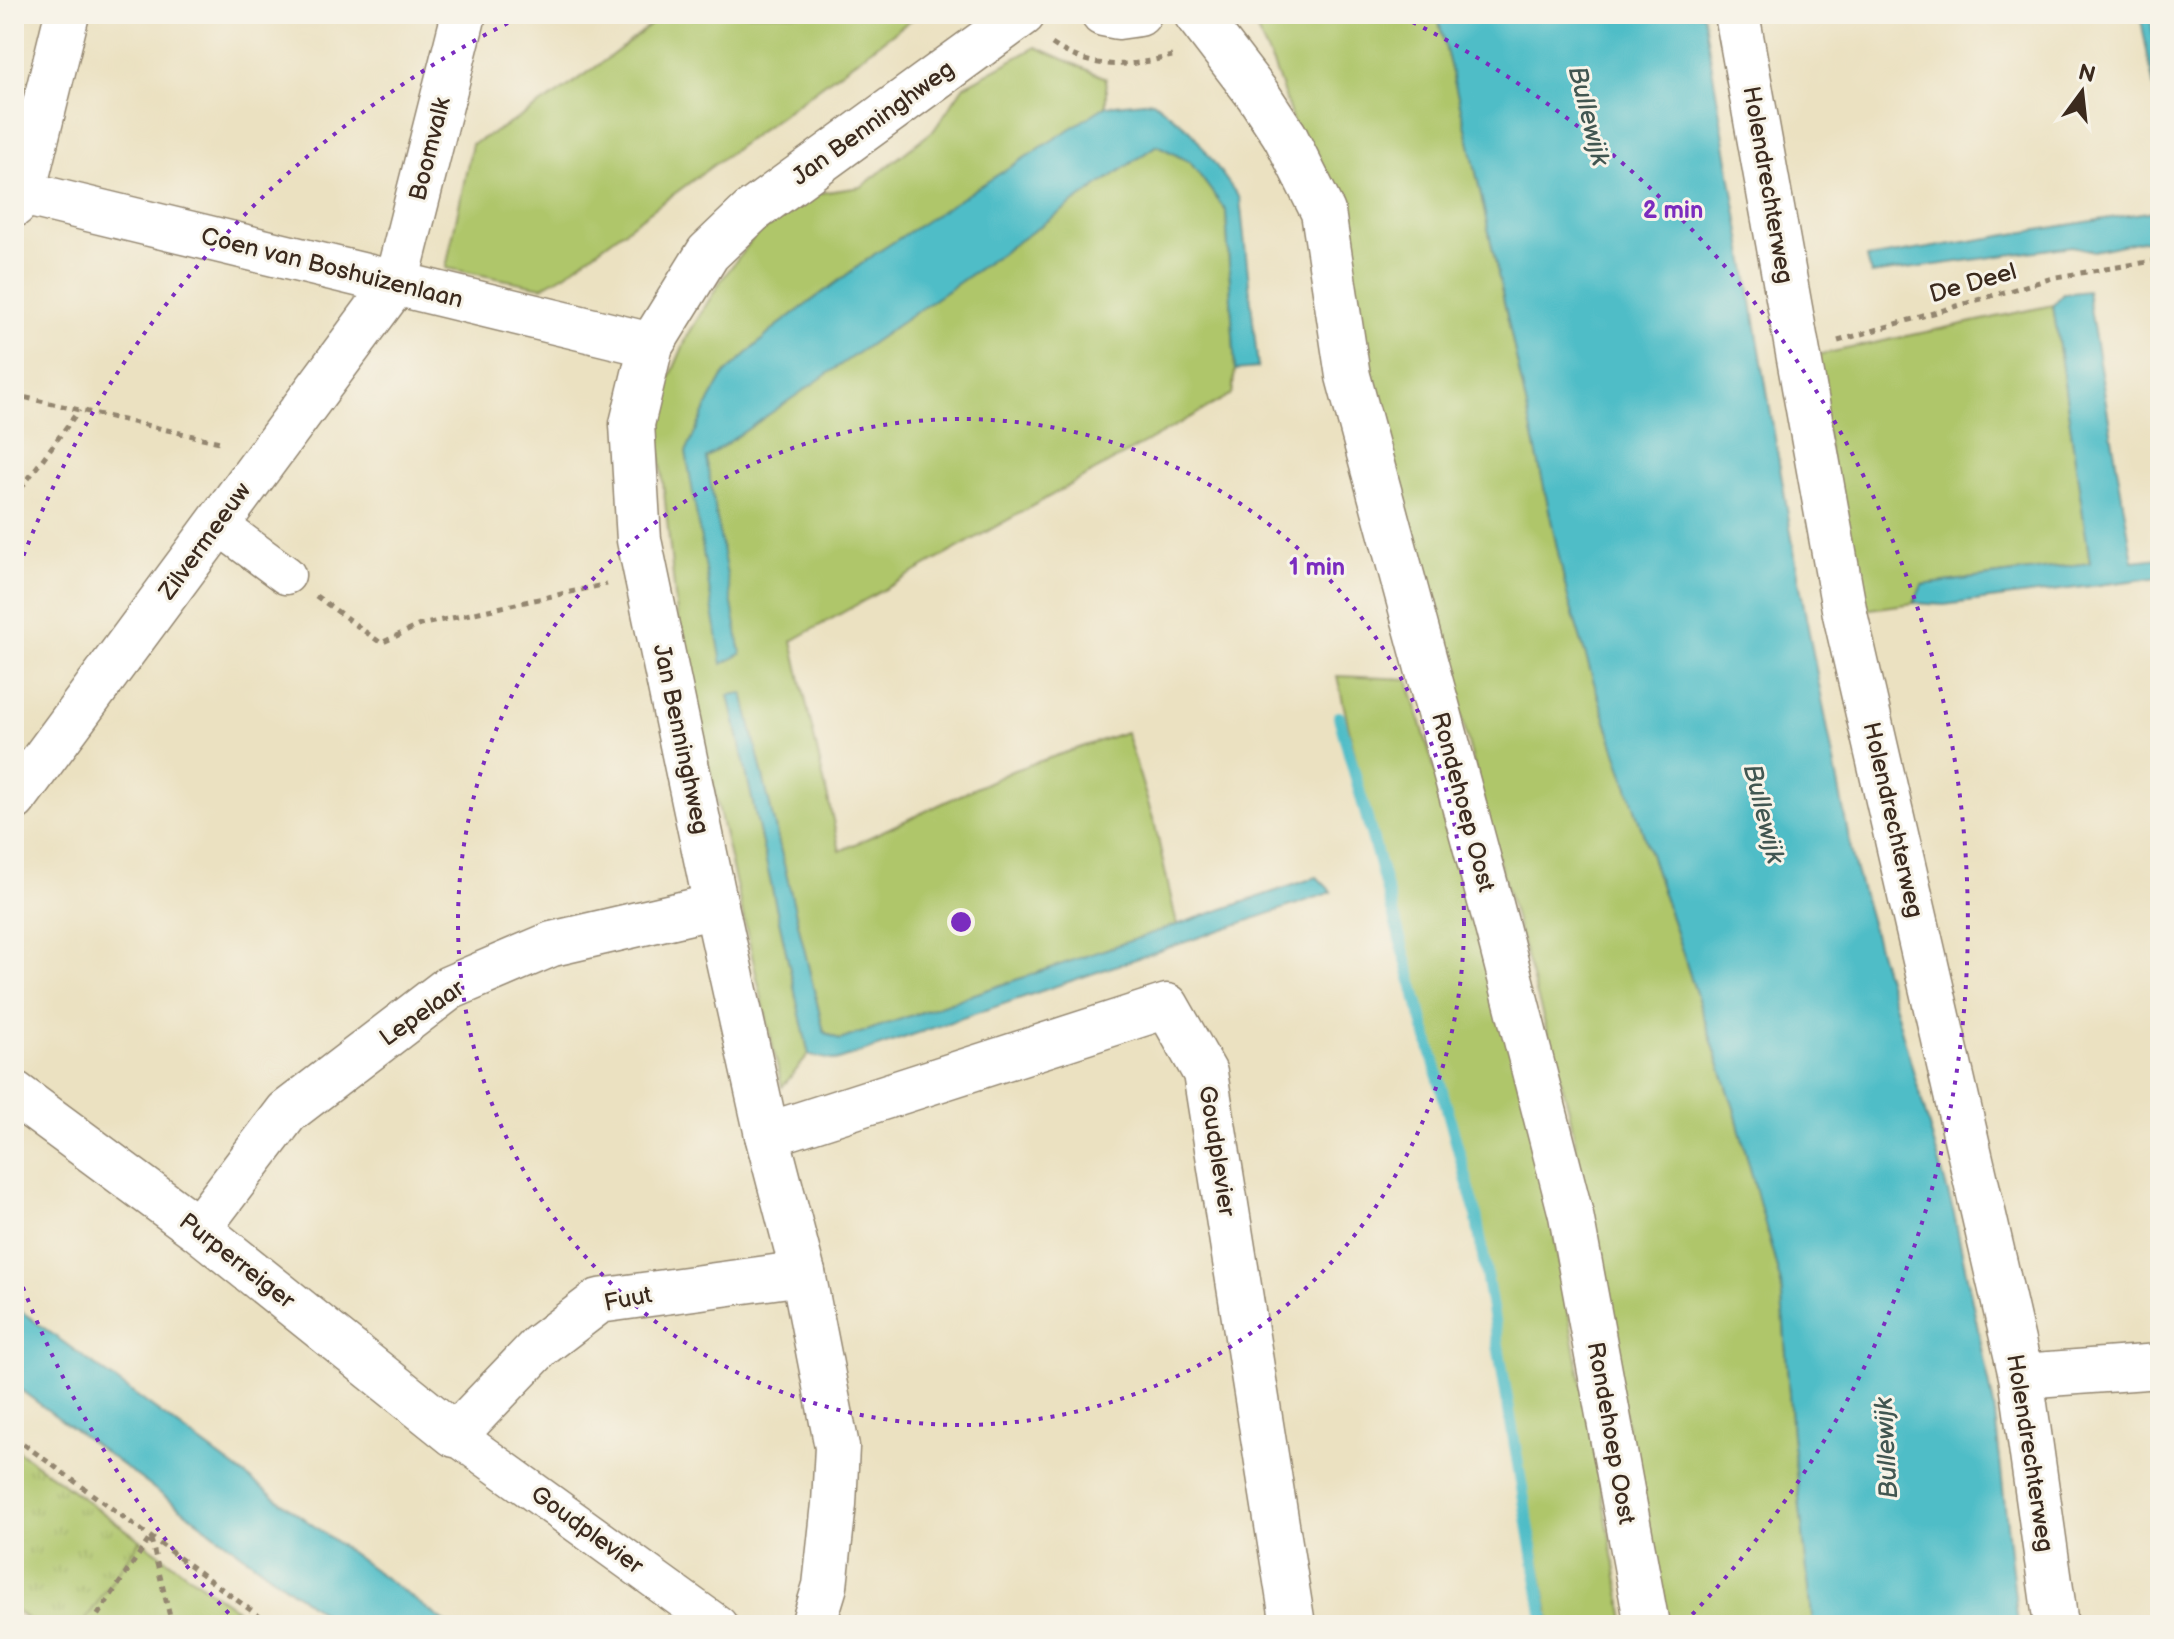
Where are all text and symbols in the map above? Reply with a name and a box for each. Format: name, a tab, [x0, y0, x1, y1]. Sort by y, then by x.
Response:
north arrow	[2042, 52, 2122, 132]
street label: Jan Benninghweg	[786, 54, 960, 192]
text: N	[2075, 59, 2098, 89]
water label: Bullewijk	[1561, 63, 1616, 170]
street label: Holendrechterweg	[1736, 84, 1800, 286]
street label: Boomvalk	[403, 94, 457, 204]
text: 2 min	[1643, 196, 1703, 225]
street label: Coen van Boshuizenlaan	[198, 221, 466, 315]
street label: De Deel	[1926, 257, 2020, 309]
street label: Zilvermeeuw	[152, 477, 257, 606]
text: 1 min	[1289, 553, 1345, 582]
street label: Jan Benninghweg	[647, 641, 715, 837]
street label: Rondehoep Oost	[1425, 709, 1501, 896]
street label: Holendrechterweg	[1856, 719, 1930, 921]
water label: Bullewijk	[1736, 761, 1791, 868]
centre of rings	[947, 908, 975, 936]
street label: Lepelaar	[374, 973, 470, 1053]
street label: Goudplevier	[1192, 1084, 1242, 1219]
street label: Purperreiger	[173, 1207, 301, 1315]
street label: Fuut	[602, 1280, 655, 1318]
street label: Rondehoep Oost	[1581, 1340, 1641, 1527]
street label: Holendrechterweg	[2000, 1352, 2060, 1554]
water label: Bullewijk	[1869, 1395, 1905, 1499]
street label: Goudplevier	[525, 1480, 649, 1581]

